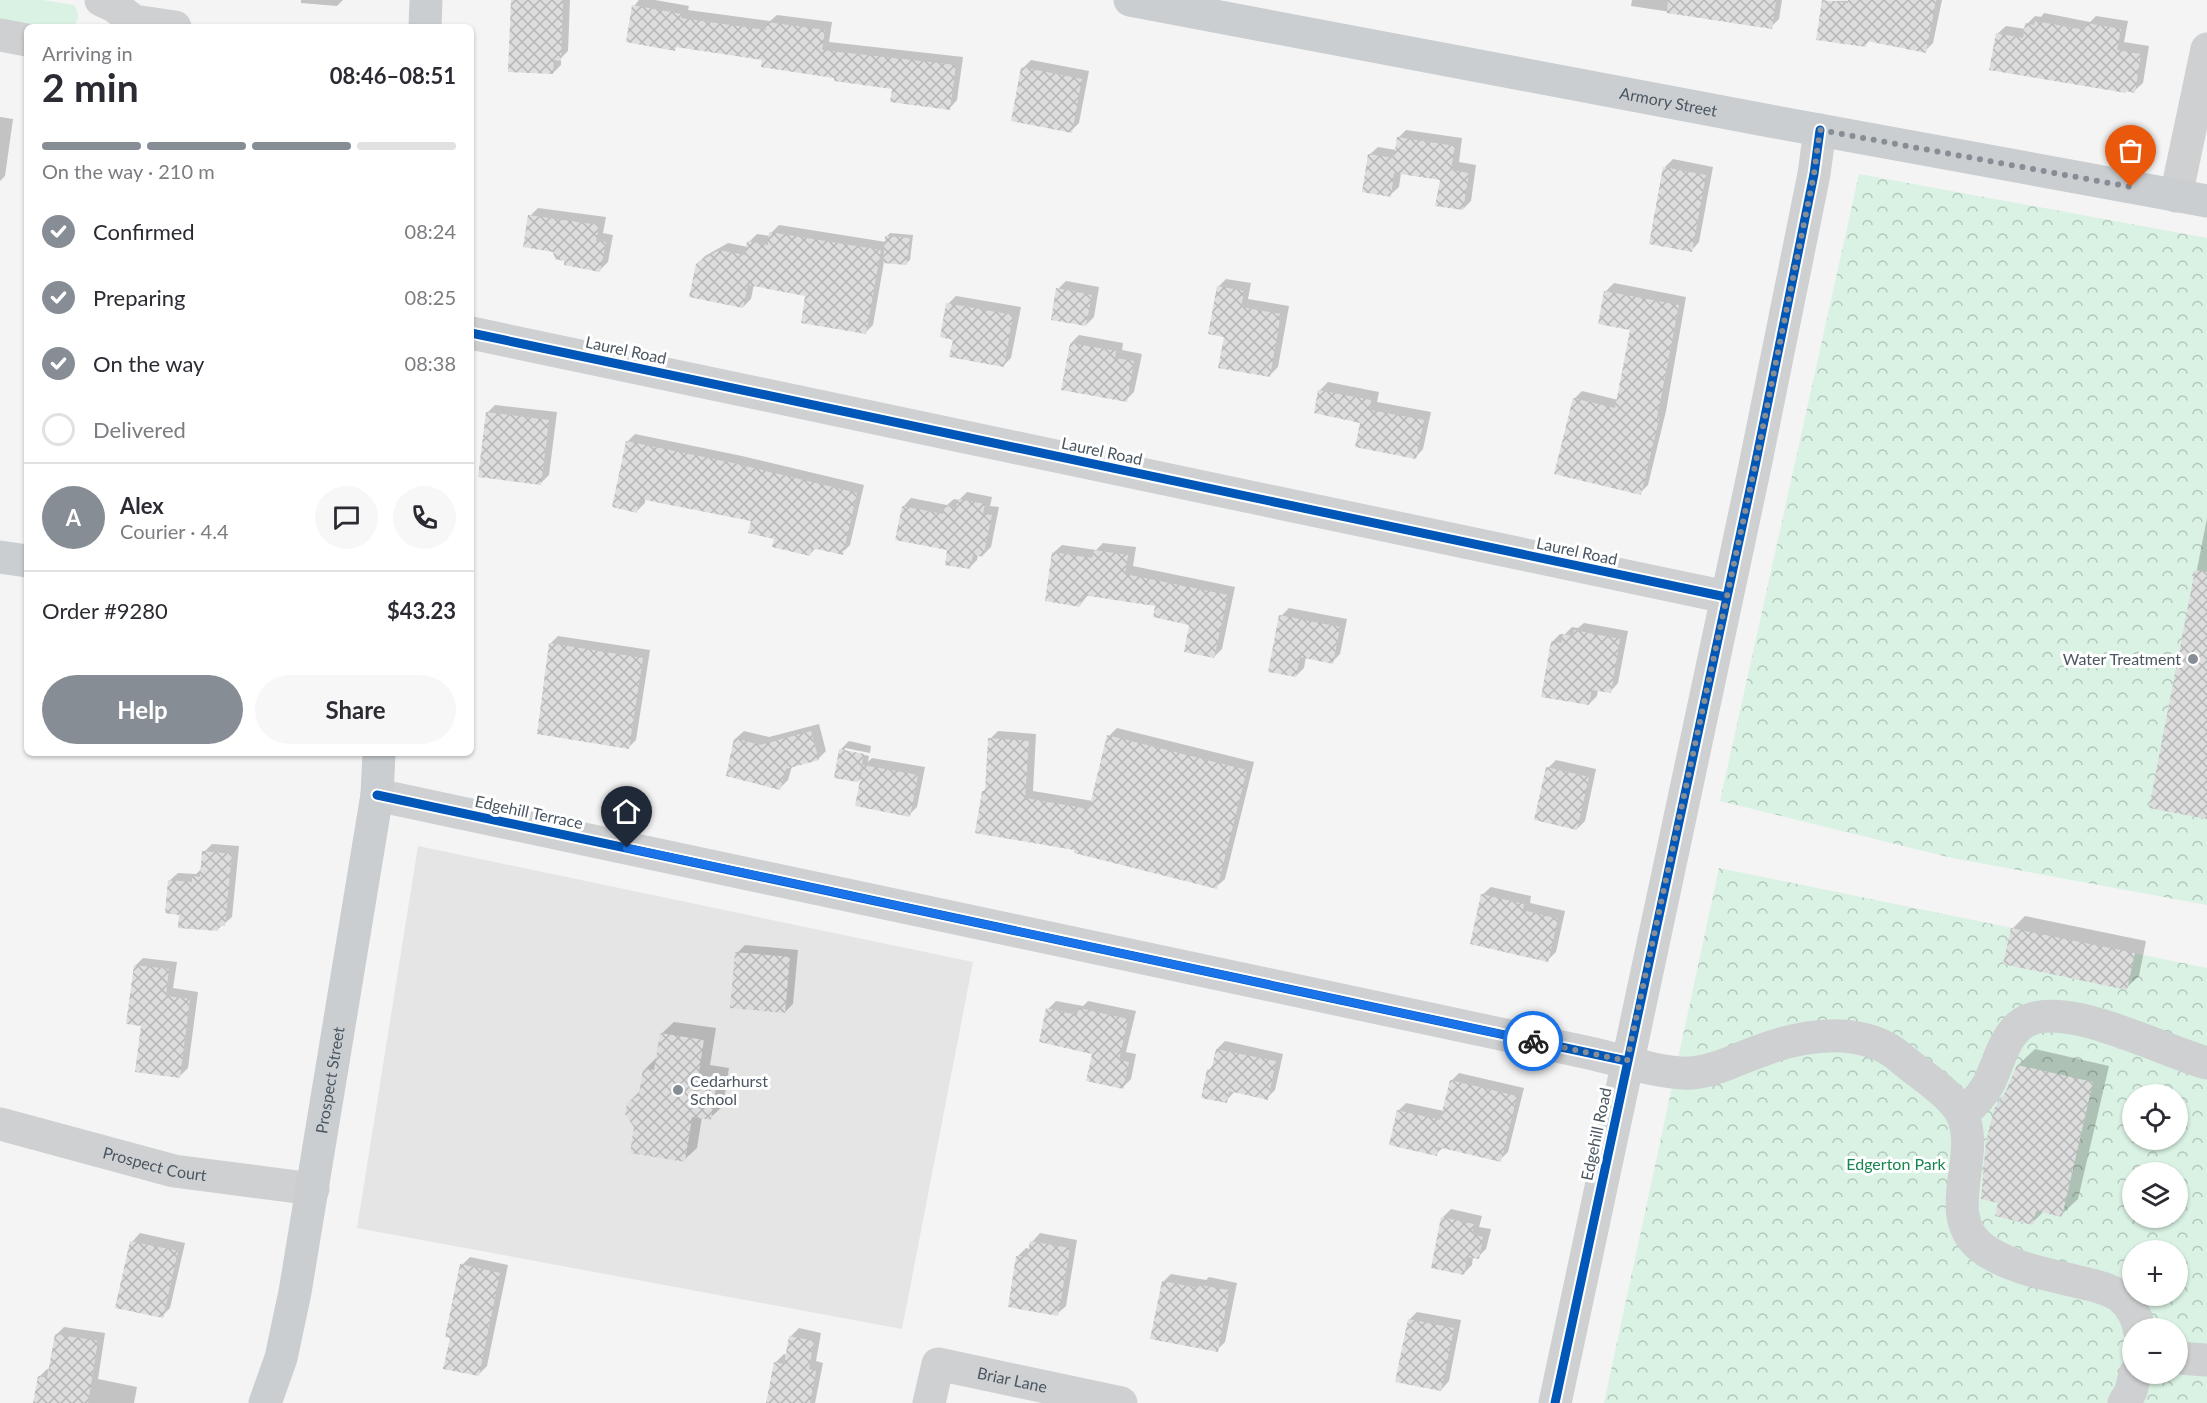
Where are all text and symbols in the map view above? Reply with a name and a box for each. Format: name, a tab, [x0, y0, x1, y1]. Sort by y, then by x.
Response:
text: Arriving in	[42, 41, 133, 65]
text: 08:46–08:51	[330, 62, 456, 89]
text: 2 min	[42, 64, 139, 110]
street label: Armory Street	[1618, 83, 1719, 120]
pin	[2105, 125, 2156, 187]
icon: bag	[2114, 134, 2147, 167]
text: On the way · 210 m	[42, 159, 215, 183]
icon: check	[42, 215, 75, 248]
text: Confirmed	[93, 218, 195, 245]
text: 08:24	[405, 219, 456, 243]
icon: check	[42, 281, 75, 314]
text: Preparing	[93, 284, 185, 311]
text: 08:25	[405, 285, 456, 309]
street label: Laurel Road	[584, 332, 668, 367]
icon: check	[42, 347, 75, 380]
text: On the way	[93, 350, 204, 377]
text: 08:38	[405, 351, 456, 375]
text: Delivered	[93, 416, 186, 443]
street label: Laurel Road	[1060, 433, 1144, 468]
button: chat	[315, 486, 378, 549]
button: phone	[393, 486, 456, 549]
text: Alex	[120, 492, 164, 519]
text: A	[66, 504, 81, 531]
text: Courier · 4.4	[120, 519, 229, 543]
street label: Laurel Road	[1535, 533, 1619, 568]
text: Order #9280	[42, 597, 168, 624]
text: $43.23	[387, 597, 456, 624]
place label: Water Treatment	[2063, 649, 2181, 668]
marker: Water Treatment	[2186, 652, 2200, 666]
button: Help	[42, 675, 243, 744]
button: Share	[255, 675, 456, 744]
pin	[601, 786, 652, 848]
street label: Edgehill Terrace	[473, 791, 585, 832]
icon: home	[610, 795, 643, 828]
courier	[1503, 1011, 1563, 1071]
street label: Prospect Street	[311, 1025, 348, 1135]
icon: bike	[1517, 1025, 1550, 1058]
place label: Cedarhurst School	[690, 1071, 768, 1108]
marker: Cedarhurst School	[671, 1083, 685, 1097]
map controls	[2122, 1084, 2188, 1384]
button: locate	[2122, 1084, 2188, 1150]
street label: Edgehill Road	[1576, 1086, 1615, 1182]
street label: Prospect Court	[101, 1142, 208, 1184]
park label: Edgerton Park	[1846, 1154, 1947, 1173]
button: layers	[2122, 1162, 2188, 1228]
button: +	[2122, 1240, 2188, 1306]
button: −	[2122, 1318, 2188, 1384]
street label: Briar Lane	[976, 1363, 1049, 1396]

